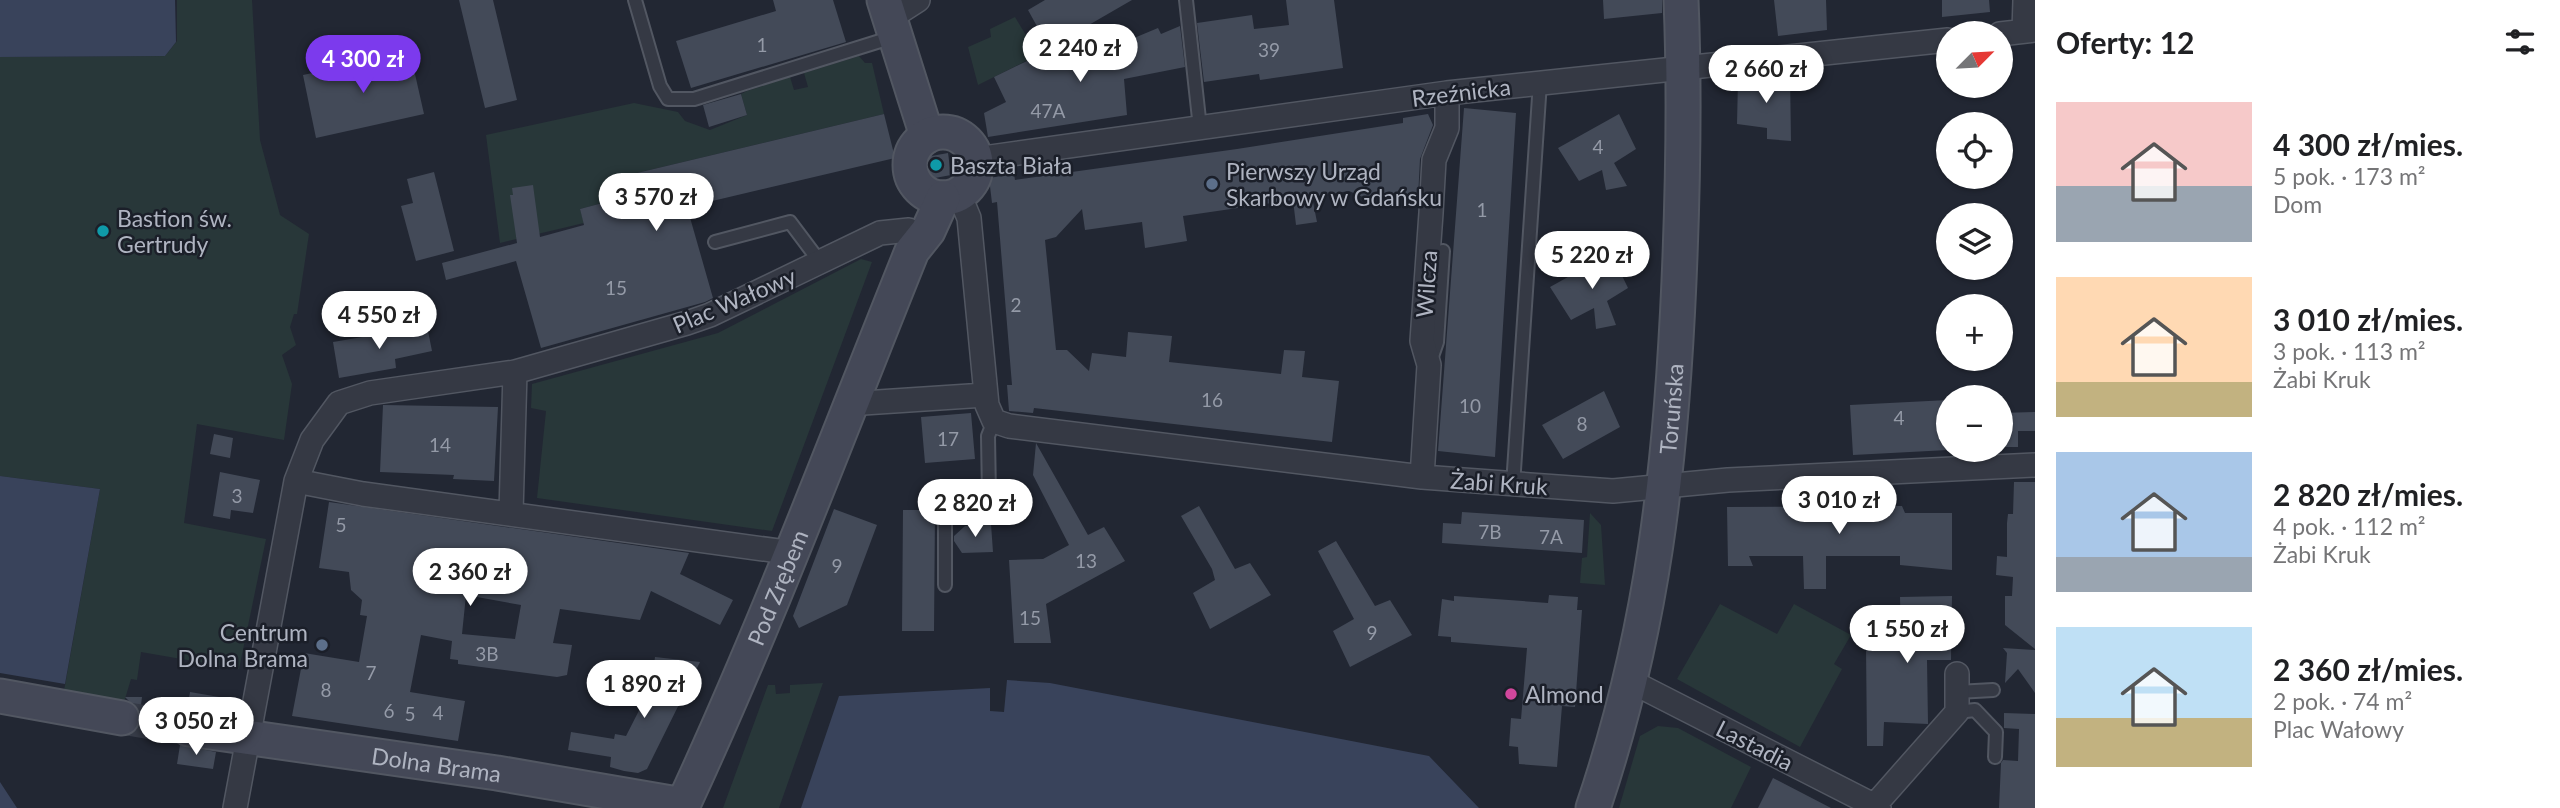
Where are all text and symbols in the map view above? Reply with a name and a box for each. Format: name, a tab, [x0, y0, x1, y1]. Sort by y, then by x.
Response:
north arrow	[1936, 21, 2012, 98]
map controls	[1936, 21, 2013, 462]
icon: filters	[2501, 23, 2539, 61]
pin: 2 240 zł	[1008, 24, 1152, 84]
text: Oferty: 12	[2056, 24, 2194, 60]
house number: 1	[756, 33, 768, 56]
text: 2 240 zł	[1039, 33, 1121, 61]
pin: 4 300 zł	[291, 36, 435, 95]
house number: 39	[1258, 38, 1280, 61]
text: 4 300 zł	[322, 44, 404, 72]
pin: 2 660 zł	[1694, 46, 1838, 105]
text: 2 660 zł	[1725, 54, 1807, 82]
street label: Rzeźnicka	[1410, 72, 1512, 112]
house number: 47A	[1031, 99, 1066, 122]
button: locate	[1936, 112, 2013, 189]
text: 4 300 zł/mies.	[2273, 126, 2463, 162]
icon: home	[2112, 130, 2196, 214]
house number: 4	[1592, 135, 1604, 158]
place label: Baszta Biała	[950, 151, 1072, 179]
marker: Baszta Biała	[928, 157, 944, 173]
place label: Pierwszy Urząd Skarbowy w Gdańsku	[1226, 157, 1442, 211]
text: 5 pok. · 173 m²	[2273, 162, 2426, 190]
pin: 3 570 zł	[584, 174, 728, 233]
marker: Pierwszy Urząd Skarbowy w Gdańsku	[1204, 176, 1220, 192]
text: 3 570 zł	[615, 182, 697, 210]
text: Dom	[2273, 190, 2322, 218]
house number: 1	[1476, 198, 1488, 221]
button: layers	[1936, 203, 2013, 280]
place label: Bastion św. Gertrudy	[117, 204, 232, 258]
marker: Bastion św. Gertrudy	[95, 223, 111, 239]
pin: 5 220 zł	[1520, 232, 1664, 291]
text: 5 220 zł	[1551, 240, 1633, 268]
street label: Wilcza	[1410, 249, 1442, 319]
street label: Plac Wałowy	[668, 261, 800, 338]
house number: 15	[605, 276, 627, 299]
pin: 4 550 zł	[307, 292, 451, 351]
house number: 2	[1010, 293, 1022, 316]
button: +	[1936, 294, 2013, 371]
text: 4 550 zł	[338, 300, 420, 328]
text: 3 010 zł/mies.	[2273, 301, 2463, 337]
icon: home	[2112, 305, 2196, 389]
text: 3 pok. · 113 m²	[2273, 337, 2426, 365]
street label: Toruńska	[1653, 362, 1689, 455]
text: Żabi Kruk	[2273, 365, 2371, 393]
button: −	[1936, 385, 2013, 462]
house number: 16	[1201, 388, 1223, 411]
house number: 10	[1459, 394, 1481, 417]
house number: 4	[1893, 406, 1905, 429]
house number: 8	[1576, 412, 1588, 435]
house number: 17	[937, 427, 959, 450]
house number: 14	[429, 433, 451, 456]
street label: Żabi Kruk	[1449, 466, 1549, 500]
pin: 3 010 zł	[1767, 476, 1911, 536]
text: 2 820 zł/mies.	[2273, 476, 2463, 512]
pin: 2 820 zł	[903, 480, 1047, 539]
icon: home	[2112, 480, 2196, 564]
house number: 3	[231, 484, 243, 507]
text: 3 010 zł	[1798, 485, 1880, 513]
text: 2 820 zł	[934, 488, 1016, 516]
text: 4 pok. · 112 m²	[2273, 512, 2426, 540]
house number: 5	[335, 513, 347, 536]
house number: 7B	[1478, 520, 1502, 543]
street label: Pod Zrębem	[741, 525, 814, 650]
house number: 7A	[1539, 525, 1563, 548]
text: Żabi Kruk	[2273, 540, 2371, 568]
pin: 2 360 zł	[398, 548, 542, 608]
house number: 13	[1075, 549, 1097, 572]
house number: 9	[831, 554, 843, 577]
text: 2 360 zł	[429, 557, 511, 585]
house number: 15	[1019, 606, 1041, 629]
pin: 1 550 zł	[1835, 606, 1979, 665]
text: 1 550 zł	[1866, 614, 1948, 642]
place label: Centrum Dolna Brama	[177, 618, 308, 672]
house number: 9	[1366, 621, 1378, 644]
marker: Centrum Dolna Brama	[314, 637, 330, 653]
house number: 3B	[475, 642, 499, 665]
text: 2 360 zł/mies.	[2273, 651, 2463, 687]
icon: home	[2112, 655, 2196, 739]
pin: 1 890 zł	[572, 660, 716, 720]
house number: 7	[365, 661, 377, 684]
text: 1 890 zł	[603, 669, 685, 697]
house number: 8	[320, 678, 332, 701]
place label: Almond	[1525, 680, 1604, 708]
marker: Almond	[1503, 686, 1519, 702]
text: 2 pok. · 74 m²	[2273, 687, 2412, 715]
pin: 3 050 zł	[124, 698, 268, 757]
house number: 6	[383, 699, 395, 722]
house number: 4	[432, 701, 444, 724]
house number: 5	[404, 702, 416, 725]
text: 3 050 zł	[155, 706, 237, 734]
street label: Lastadia	[1712, 714, 1798, 776]
text: Plac Wałowy	[2273, 715, 2404, 743]
street label: Dolna Brama	[370, 741, 503, 787]

